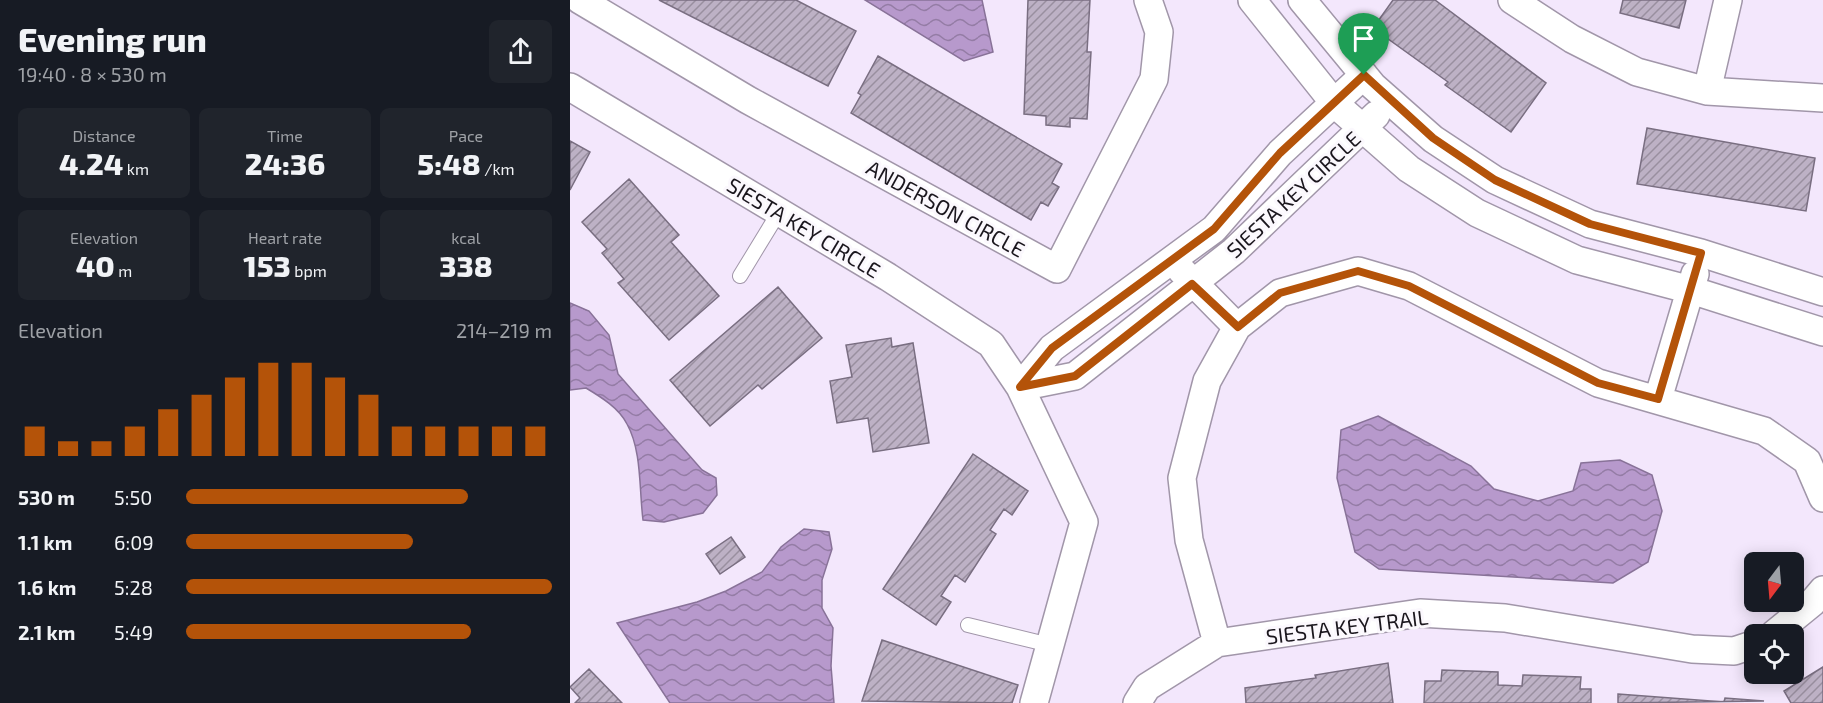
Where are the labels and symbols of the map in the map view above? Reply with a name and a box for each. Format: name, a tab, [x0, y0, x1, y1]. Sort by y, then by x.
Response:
pin	[1338, 13, 1389, 75]
street label: SIESTA KEY CIRCLE	[1221, 125, 1365, 263]
street label: ANDERSON CIRCLE	[863, 154, 1029, 262]
street label: SIESTA KEY CIRCLE	[723, 171, 885, 283]
north arrow	[1744, 552, 1804, 612]
street label: SIESTA KEY TRAIL	[1264, 604, 1430, 648]

